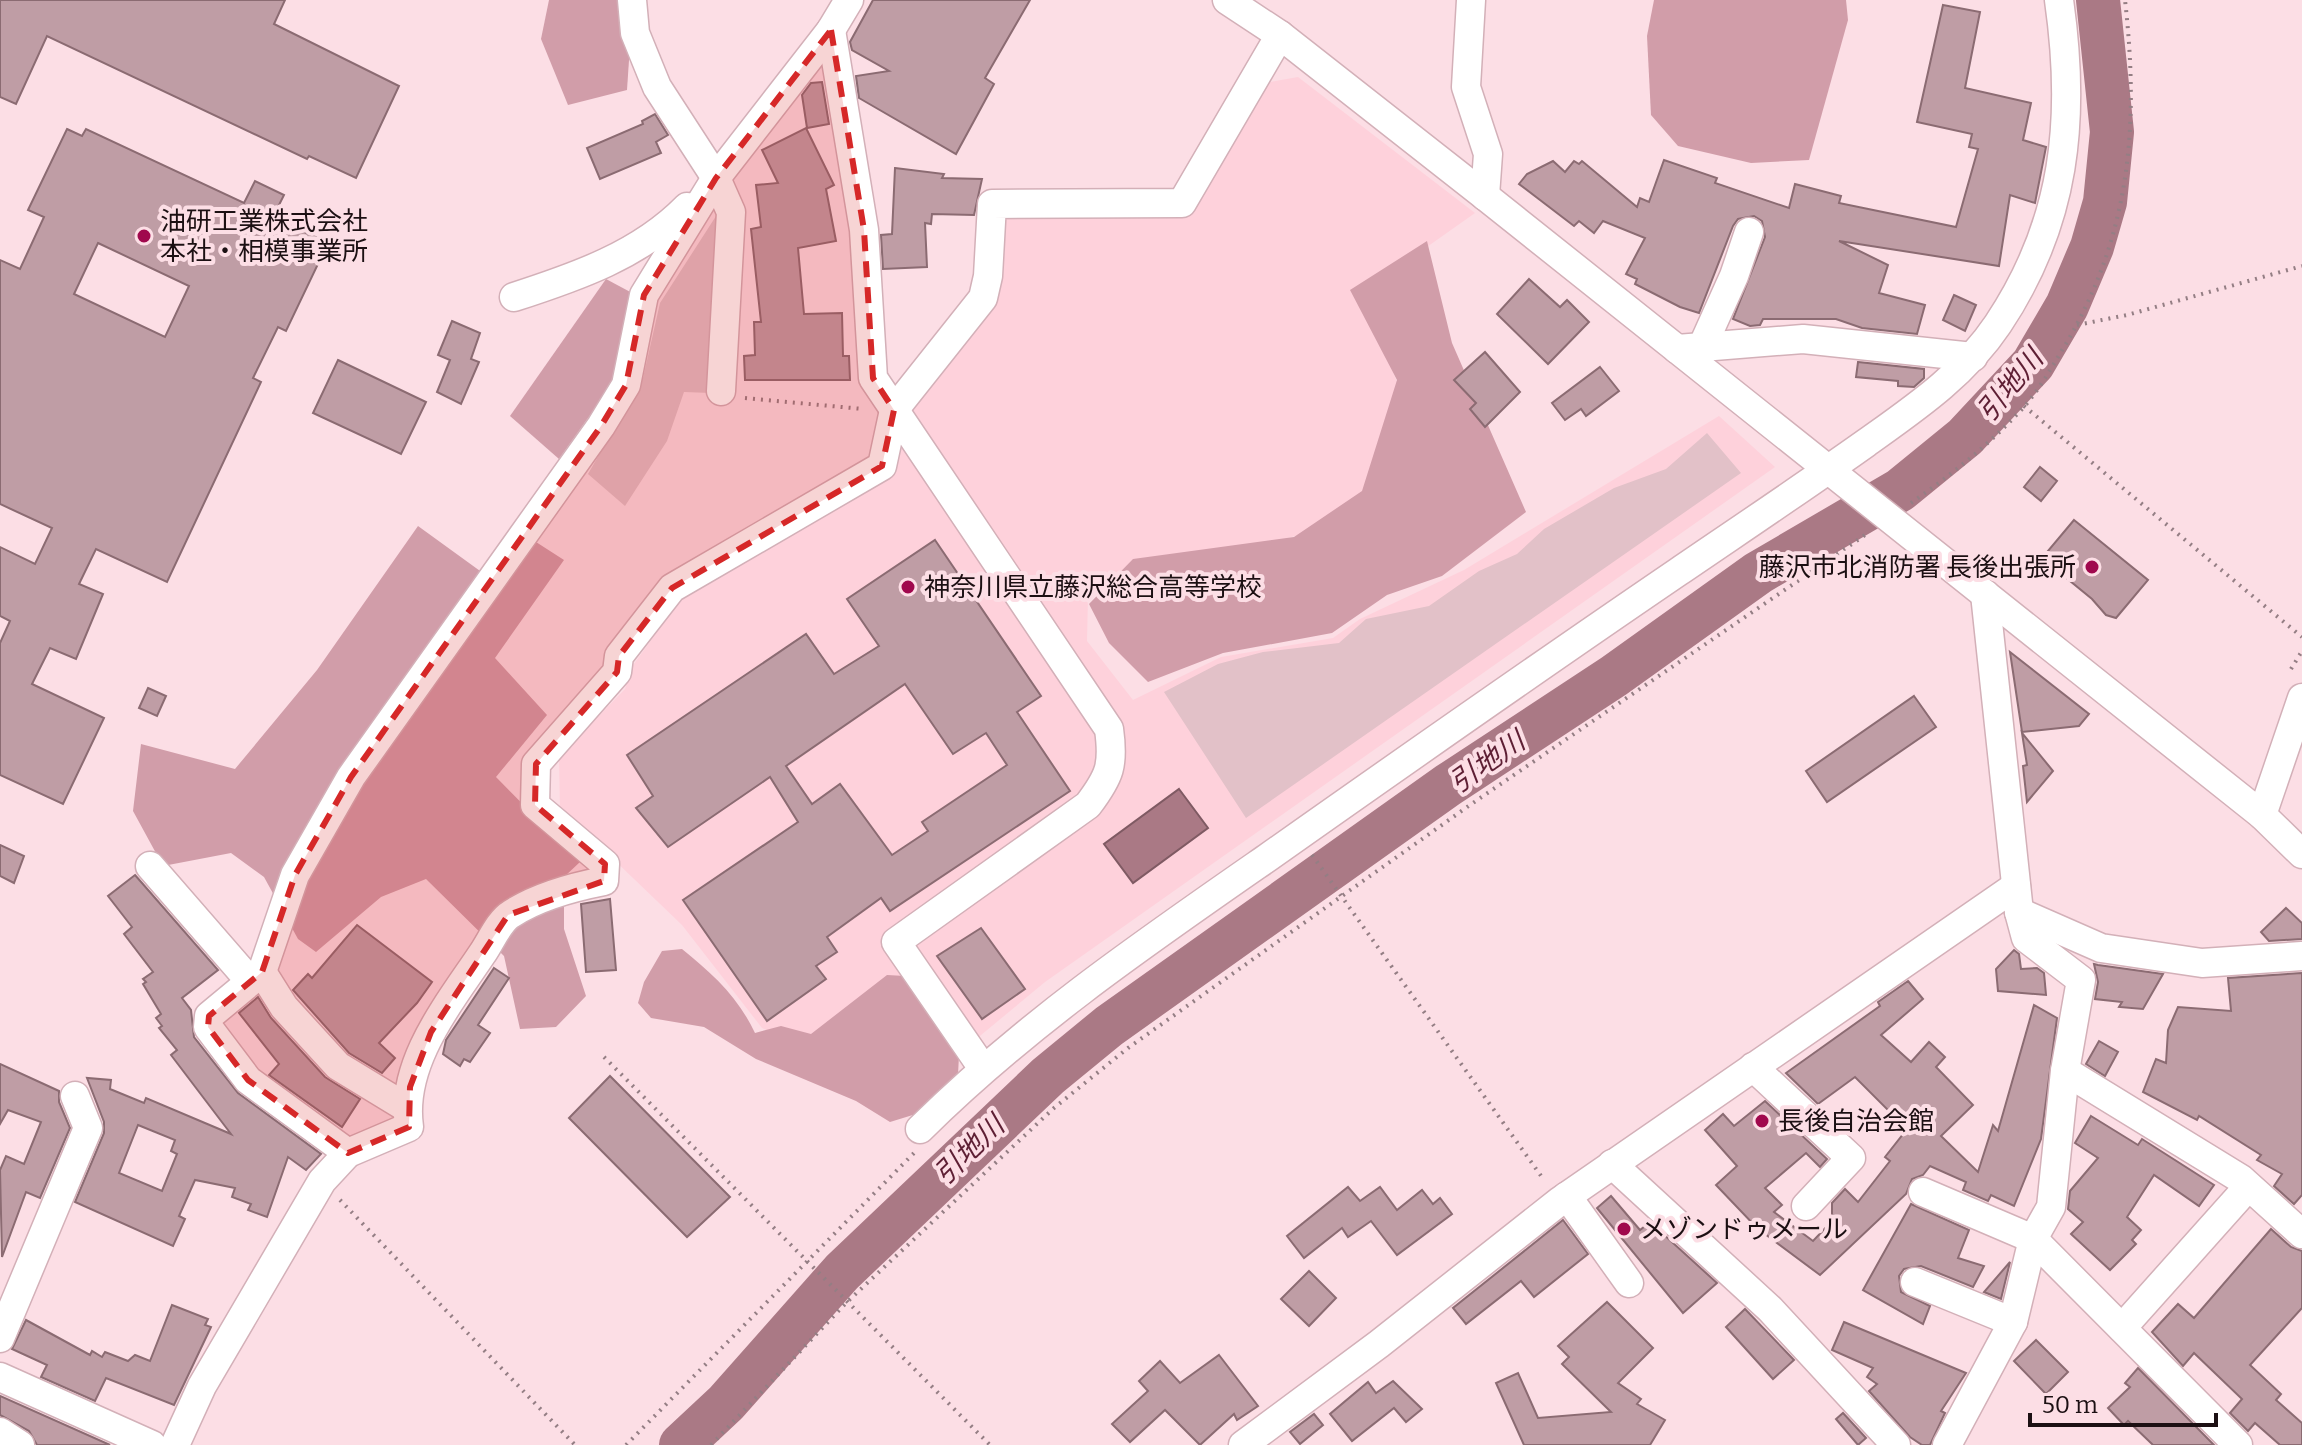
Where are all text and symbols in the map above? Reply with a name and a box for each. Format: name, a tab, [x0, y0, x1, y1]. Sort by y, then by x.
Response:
place label: 油研工業株式会社 本社・相模事業所	[160, 206, 368, 267]
marker: 油研工業株式会社 本社・相模事業所	[135, 227, 153, 245]
water label: 引地川	[1970, 340, 2052, 428]
place label: 藤沢市北消防署 長後出張所	[1759, 552, 2076, 583]
marker: 藤沢市北消防署 長後出張所	[2083, 558, 2101, 576]
place label: 神奈川県立藤沢総合高等学校	[924, 572, 1262, 603]
marker: 神奈川県立藤沢総合高等学校	[899, 578, 917, 596]
water label: 引地川	[1443, 723, 1533, 800]
place label: 長後自治会館	[1778, 1106, 1934, 1137]
water label: 引地川	[927, 1107, 1013, 1191]
marker: 長後自治会館	[1753, 1112, 1771, 1130]
place label: メゾンドゥメール	[1640, 1214, 1848, 1245]
marker: メゾンドゥメール	[1615, 1220, 1633, 1238]
scale bar	[2030, 1377, 2216, 1427]
text: 50 m	[2042, 1391, 2098, 1419]

